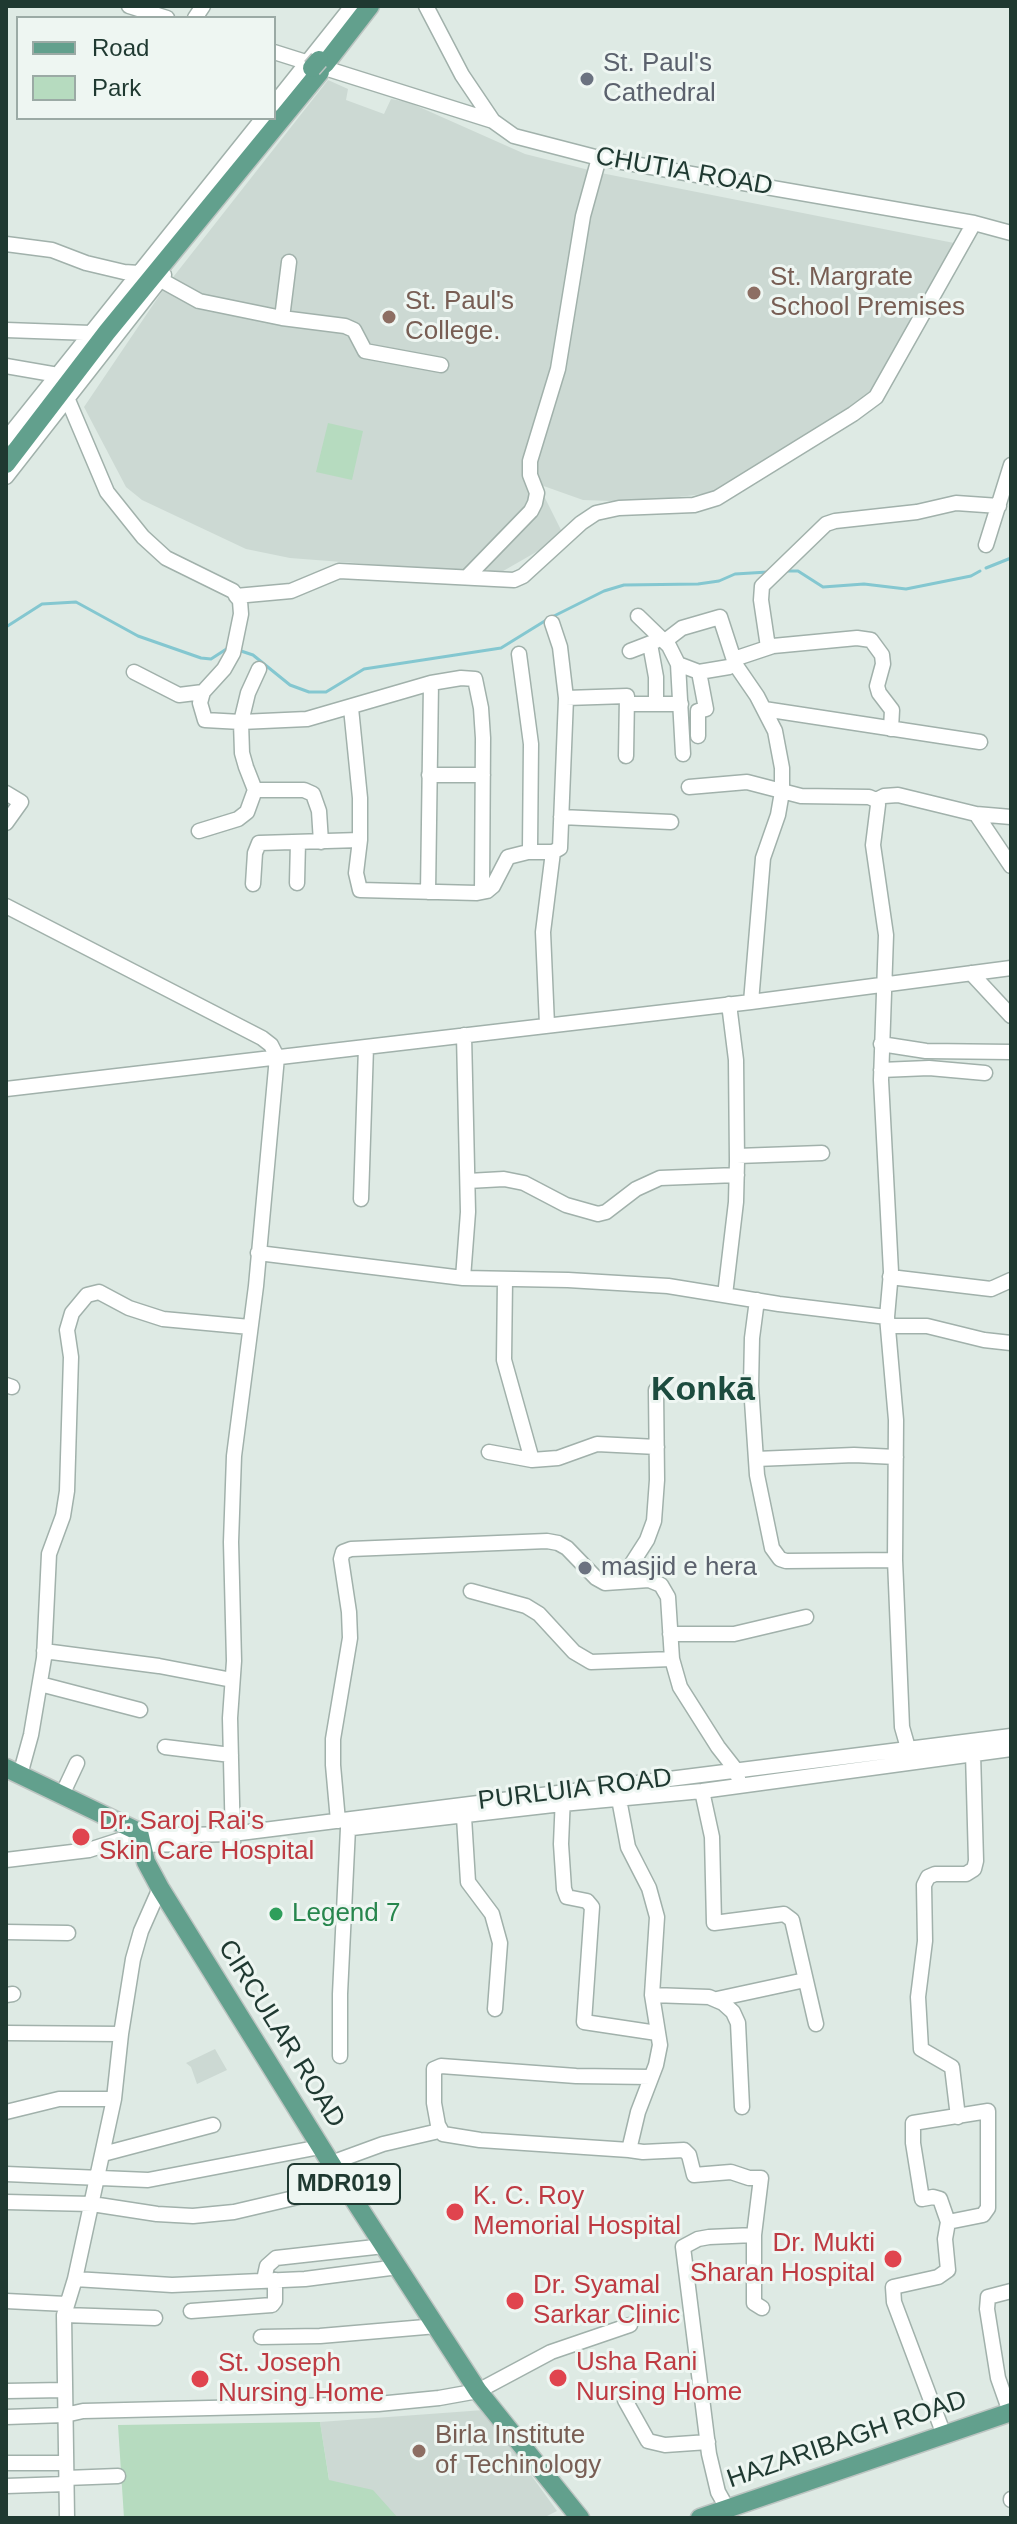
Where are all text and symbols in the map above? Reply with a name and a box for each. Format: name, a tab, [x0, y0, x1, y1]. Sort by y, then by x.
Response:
legend	[16, 16, 276, 120]
text: Road	[92, 34, 149, 61]
place label: St. Paul's Cathedral	[603, 48, 716, 110]
marker: St. Paul's Cathedral	[578, 70, 596, 88]
text: Park	[92, 74, 141, 101]
street label: CHUTIA ROAD	[593, 141, 775, 203]
place label: St. Margrate School Premises	[770, 262, 965, 324]
marker: St. Margrate School Premises	[745, 284, 763, 302]
place label: St. Paul's College.	[405, 286, 514, 348]
marker: St. Paul's College.	[380, 308, 398, 326]
district label: Konkā	[651, 1371, 755, 1411]
place label: masjid e hera	[601, 1552, 757, 1584]
marker: masjid e hera	[576, 1559, 594, 1577]
street label: PURLUIA ROAD	[476, 1763, 674, 1817]
place label: Dr. Saroj Rai's Skin Care Hospital	[99, 1806, 314, 1868]
marker: Dr. Saroj Rai's Skin Care Hospital	[70, 1826, 92, 1848]
place label: Legend 7	[292, 1898, 400, 1930]
marker: Legend 7	[267, 1905, 285, 1923]
street label: CIRCULAR ROAD	[211, 1934, 351, 2134]
road number: MDR019	[288, 2164, 400, 2204]
place label: K. C. Roy Memorial Hospital	[473, 2181, 681, 2242]
marker: K. C. Roy Memorial Hospital	[444, 2201, 466, 2223]
place label: Dr. Mukti Sharan Hospital	[690, 2228, 875, 2290]
marker: Dr. Mukti Sharan Hospital	[882, 2248, 904, 2270]
place label: Dr. Syamal Sarkar Clinic	[533, 2270, 680, 2332]
marker: Dr. Syamal Sarkar Clinic	[504, 2290, 526, 2312]
place label: Usha Rani Nursing Home	[576, 2347, 742, 2408]
place label: St. Joseph Nursing Home	[218, 2348, 384, 2410]
marker: Usha Rani Nursing Home	[547, 2367, 569, 2389]
marker: St. Joseph Nursing Home	[189, 2368, 211, 2390]
street label: HAZARIBAGH ROAD	[723, 2384, 971, 2496]
place label: Birla Institute of Techinology	[435, 2420, 601, 2482]
marker: Birla Institute of Techinology	[410, 2442, 428, 2460]

